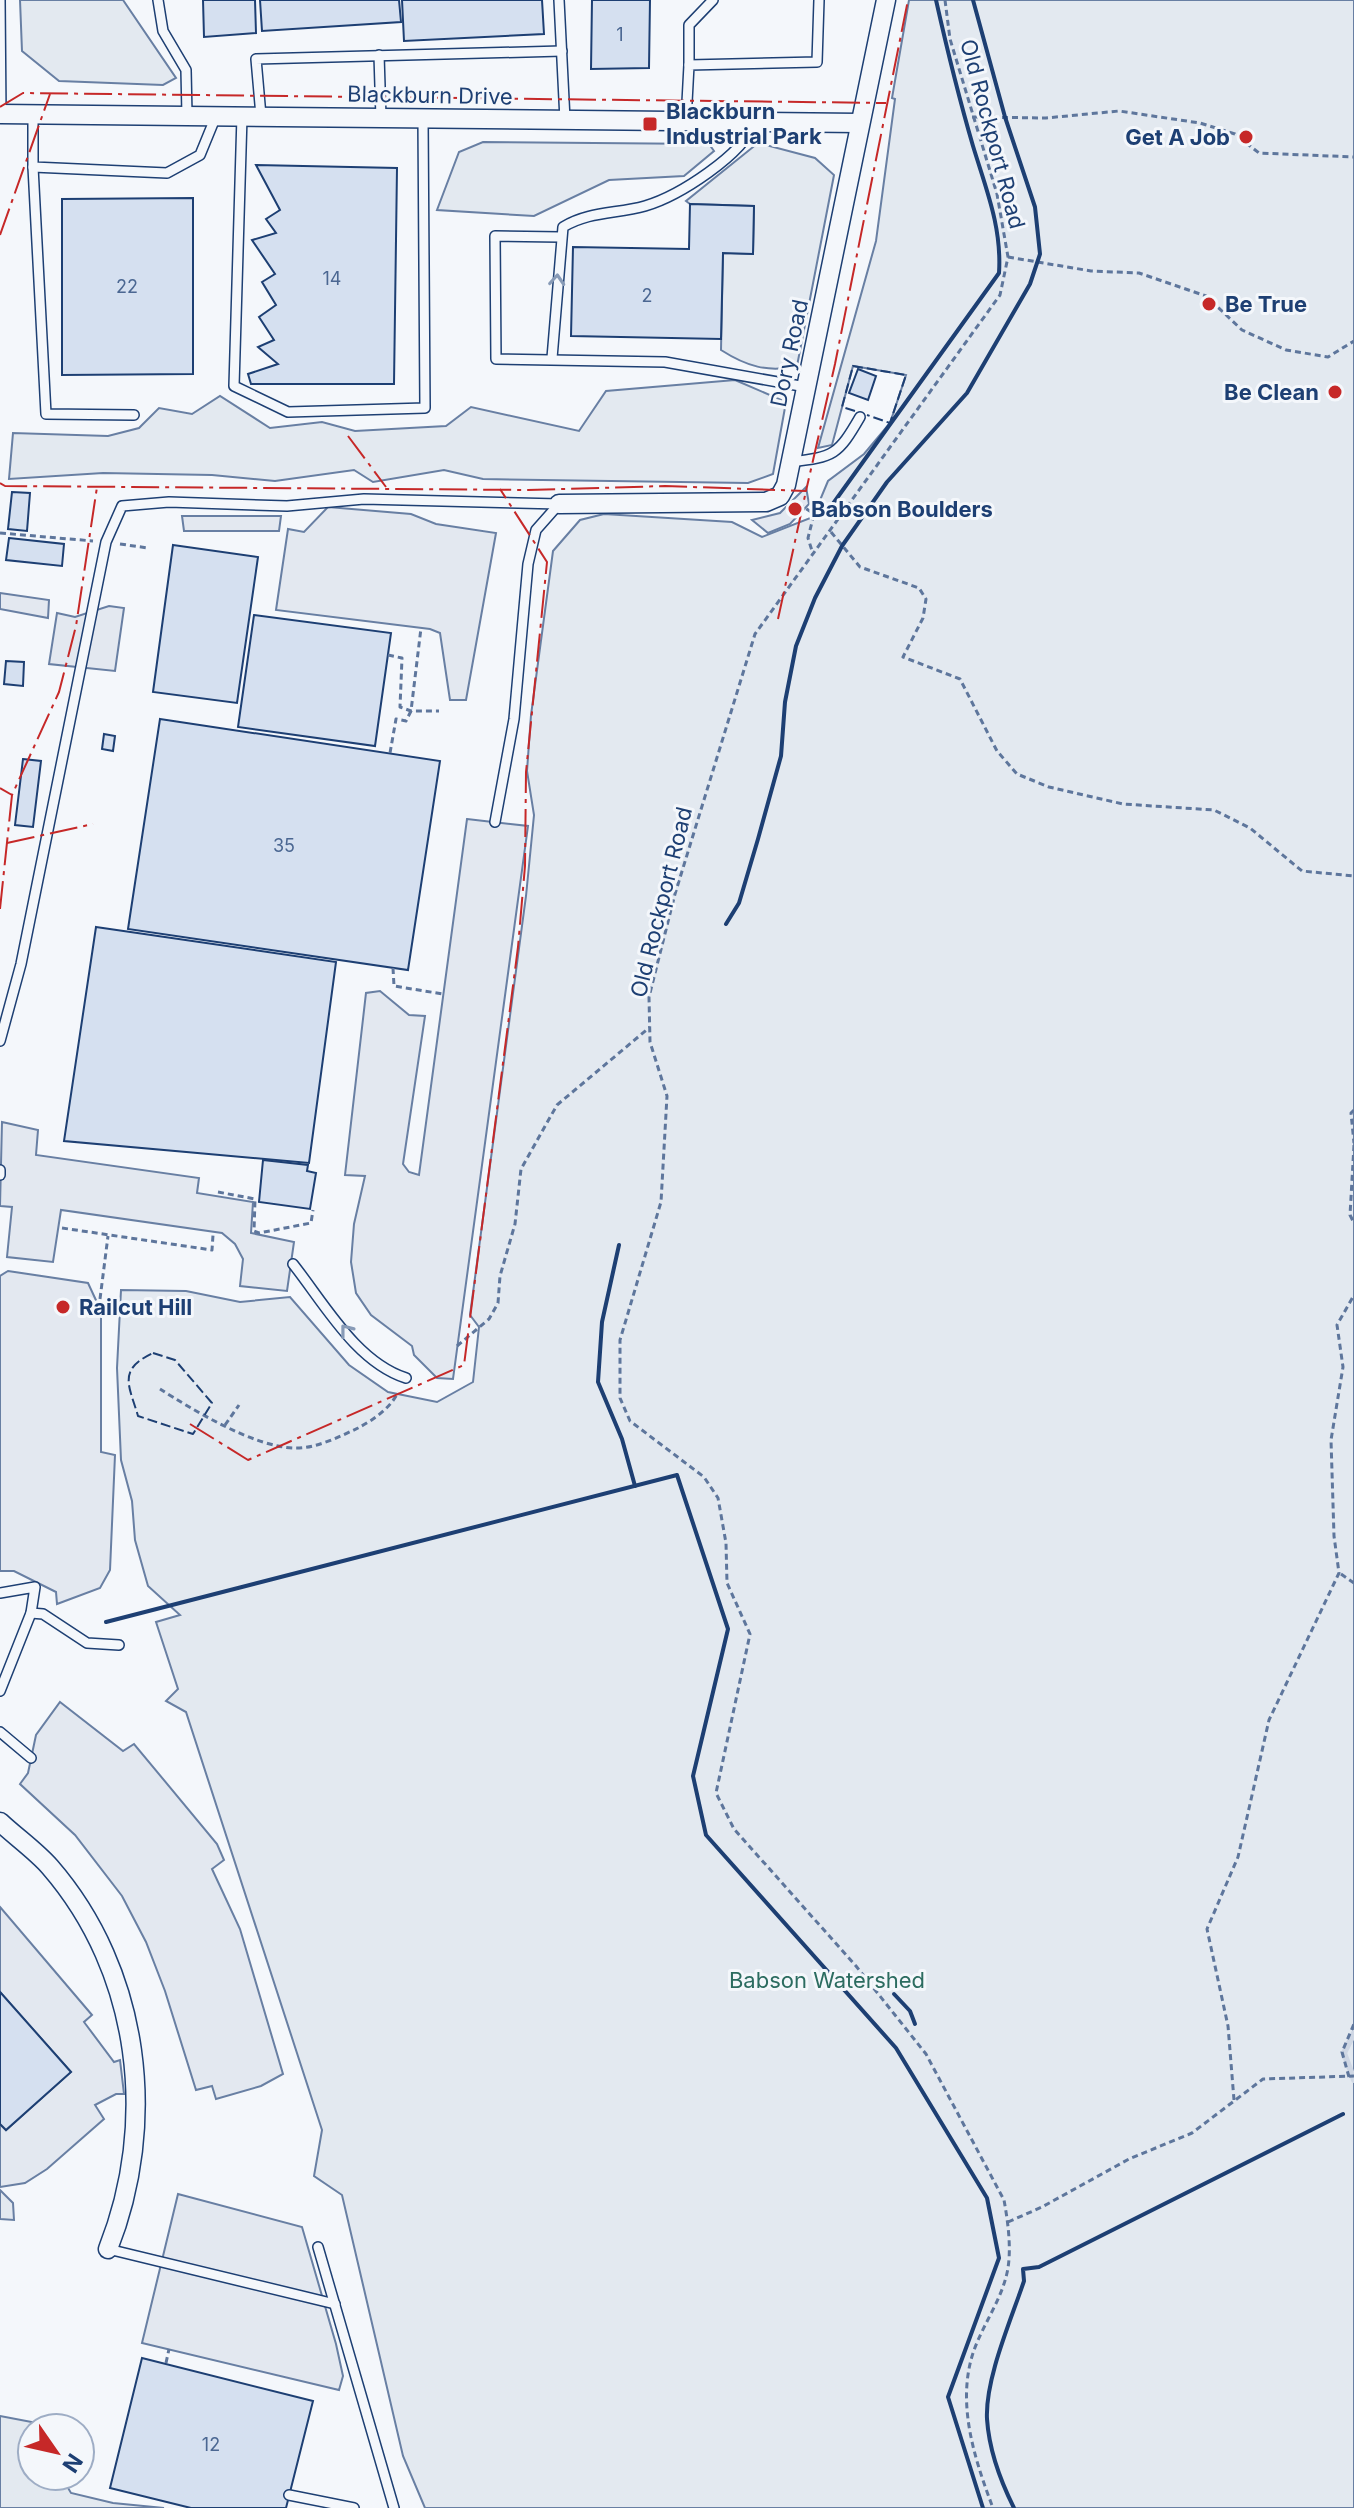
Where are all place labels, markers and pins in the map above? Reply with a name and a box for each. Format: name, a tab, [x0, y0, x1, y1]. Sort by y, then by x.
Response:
place label: Blackburn Industrial Park	[666, 98, 822, 149]
marker: Blackburn Industrial Park	[641, 115, 659, 133]
place label: Get A Job	[1125, 124, 1230, 150]
marker: Get A Job	[1237, 128, 1255, 146]
place label: Be True	[1225, 291, 1307, 317]
marker: Be True	[1200, 295, 1218, 313]
place label: Be Clean	[1224, 379, 1319, 405]
marker: Be Clean	[1326, 383, 1344, 401]
place label: Babson Boulders	[811, 496, 993, 522]
marker: Babson Boulders	[786, 500, 804, 518]
place label: Railcut Hill	[79, 1294, 192, 1320]
marker: Railcut Hill	[54, 1298, 72, 1316]

